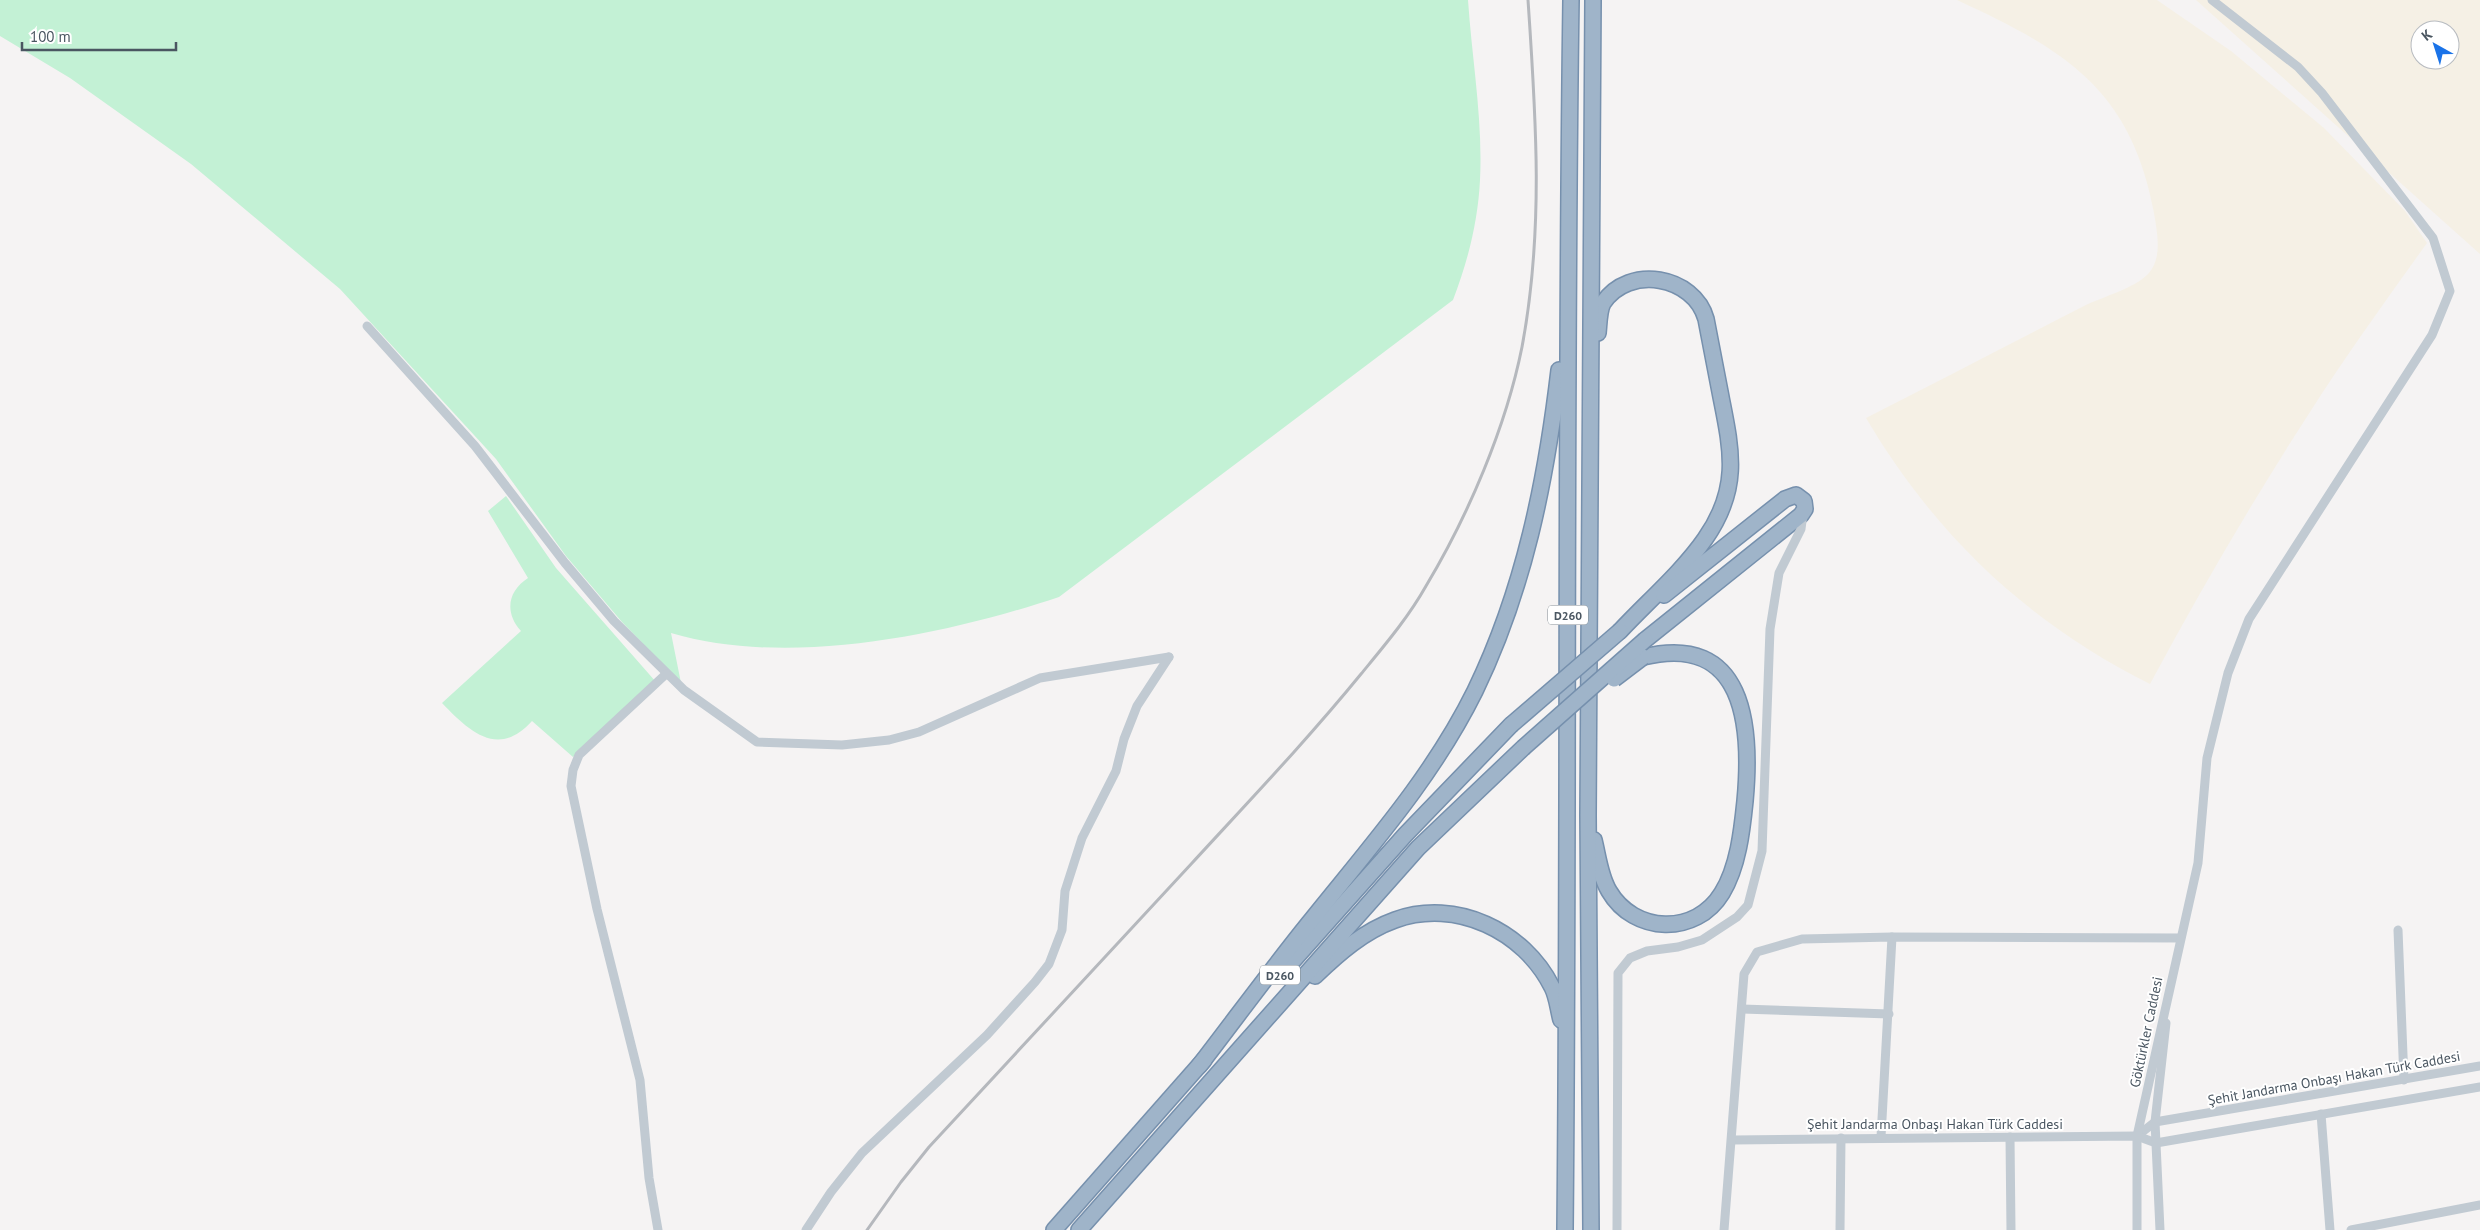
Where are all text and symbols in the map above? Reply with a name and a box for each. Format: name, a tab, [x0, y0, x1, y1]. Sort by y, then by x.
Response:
scale bar	[22, 20, 176, 52]
north arrow	[2410, 20, 2460, 70]
text: K	[2418, 25, 2436, 45]
text: 100 m	[30, 27, 71, 46]
road number: D260	[1548, 606, 1588, 624]
road number: D260	[1260, 966, 1300, 984]
street label: Göktürkler Caddesi	[2125, 975, 2167, 1089]
street label: Şehit Jandarma Onbaşı Hakan Türk Caddesi	[2206, 1047, 2462, 1109]
street label: Şehit Jandarma Onbaşı Hakan Türk Caddesi	[1807, 1115, 2063, 1133]

